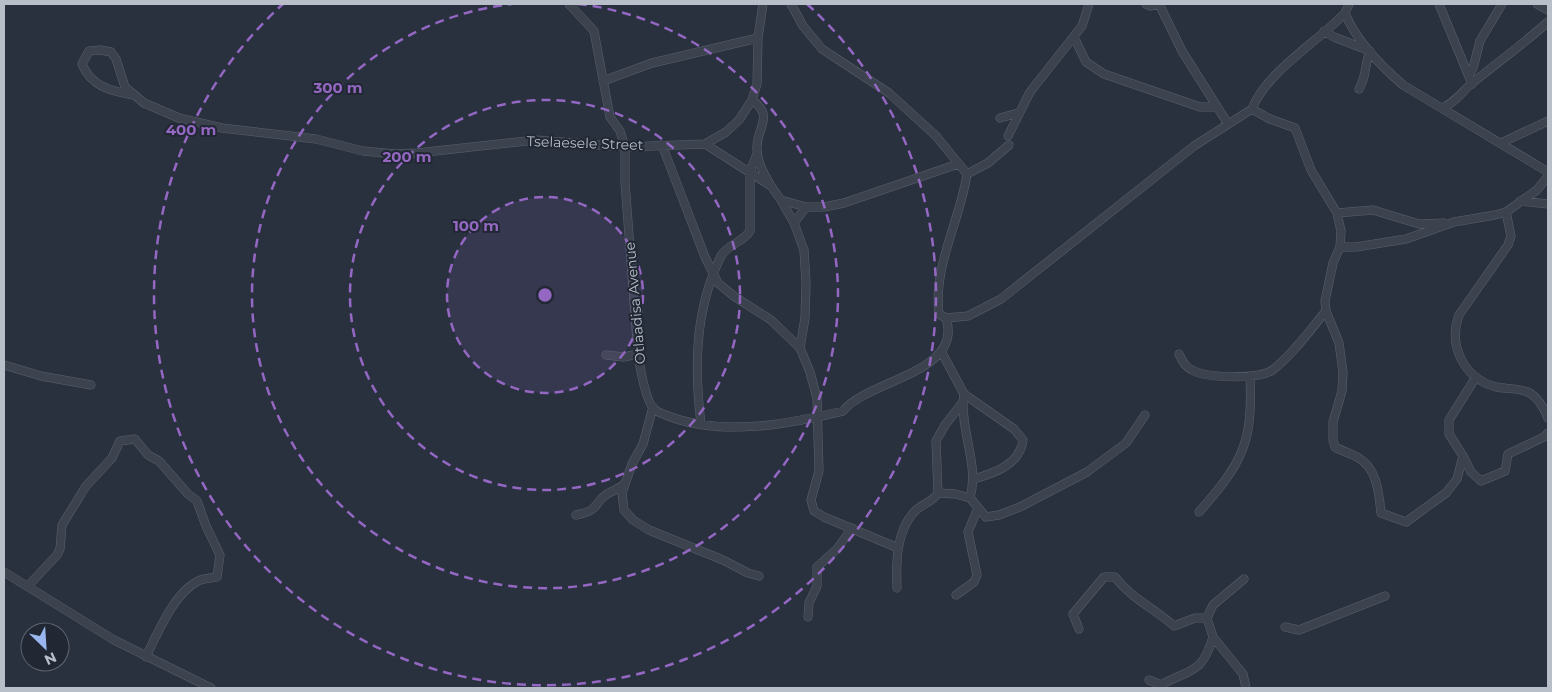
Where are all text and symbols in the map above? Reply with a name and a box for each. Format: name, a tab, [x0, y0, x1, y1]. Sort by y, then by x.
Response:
text: 300 m	[312, 78, 363, 97]
text: 400 m	[166, 120, 216, 139]
street label: Tselaesele Street	[526, 132, 644, 154]
text: 200 m	[382, 147, 432, 166]
text: 100 m	[453, 216, 499, 235]
street label: Otlaadisa Avenue	[621, 241, 649, 365]
centre of rings	[536, 286, 554, 304]
north arrow	[20, 622, 70, 672]
text: N	[42, 648, 59, 669]

